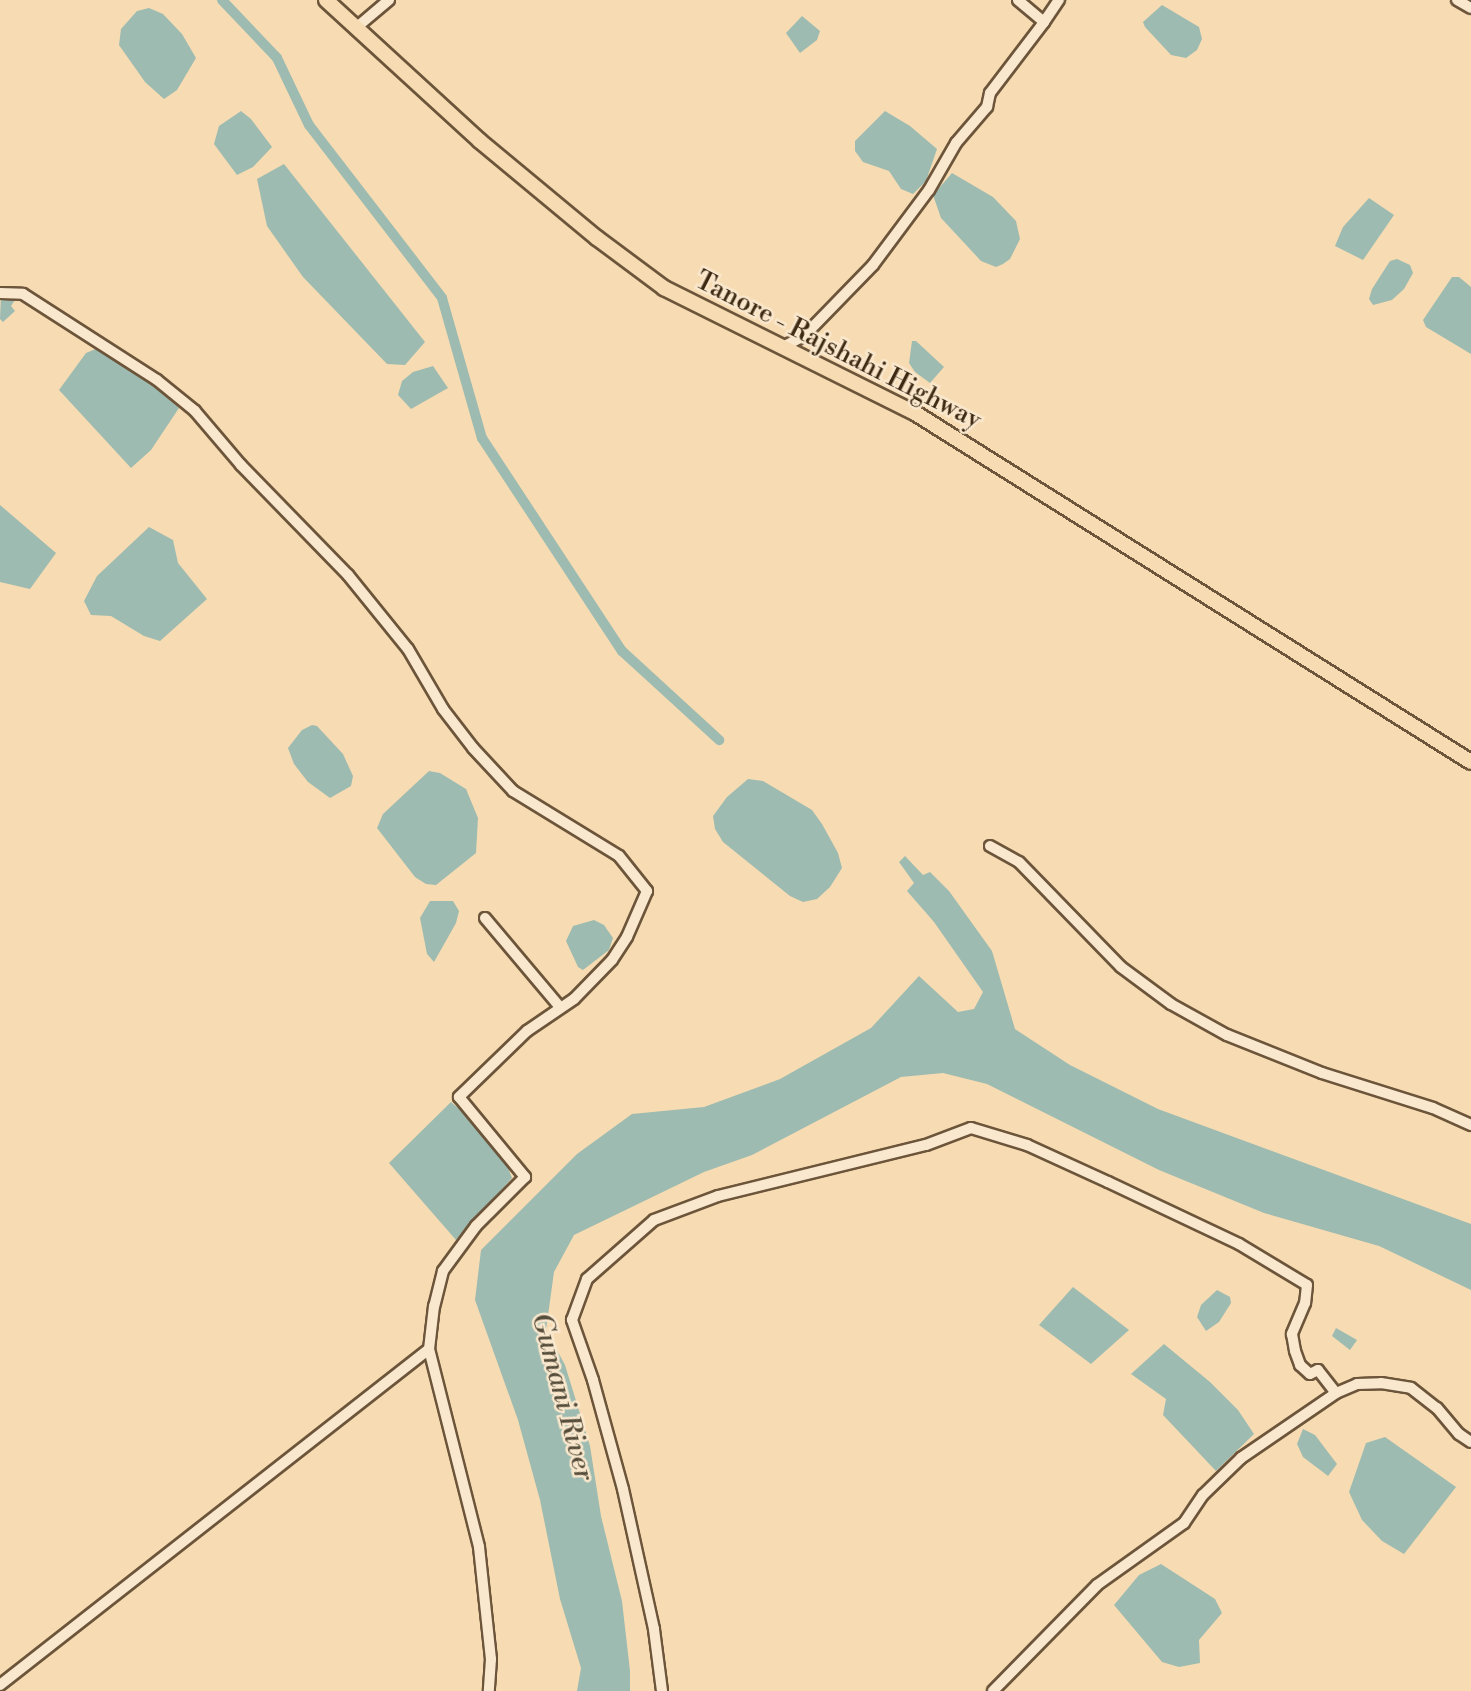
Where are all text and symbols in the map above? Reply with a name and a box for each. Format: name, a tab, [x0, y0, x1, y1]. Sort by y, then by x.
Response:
street label: Tanore - Rajshahi Highway	[690, 265, 986, 437]
water label: Gumani River	[523, 1309, 601, 1485]

